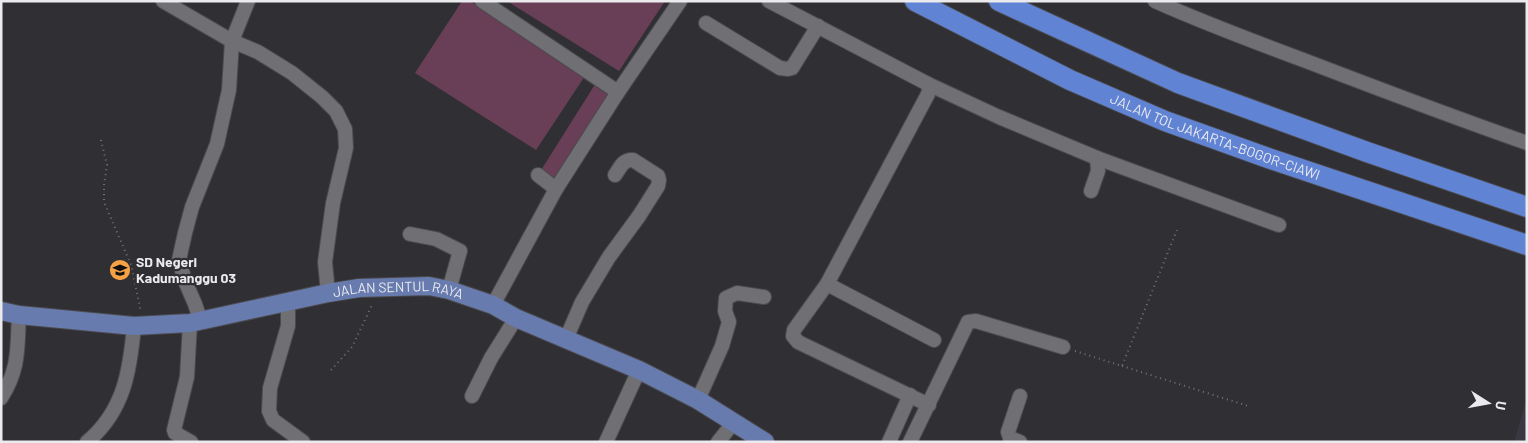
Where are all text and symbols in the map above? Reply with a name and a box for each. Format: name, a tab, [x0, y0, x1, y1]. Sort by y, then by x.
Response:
street label: JALAN TOL JAKARTA–BOGOR–CIAWI	[1108, 89, 1322, 183]
place label: SD Negeri Kadumanggu 03	[136, 253, 236, 286]
school or university icon: SD Negeri Kadumanggu 03	[108, 258, 132, 282]
street label: JALAN SENTUL RAYA	[331, 277, 466, 302]
north arrow	[1463, 378, 1513, 428]
text: U	[1492, 400, 1510, 412]

